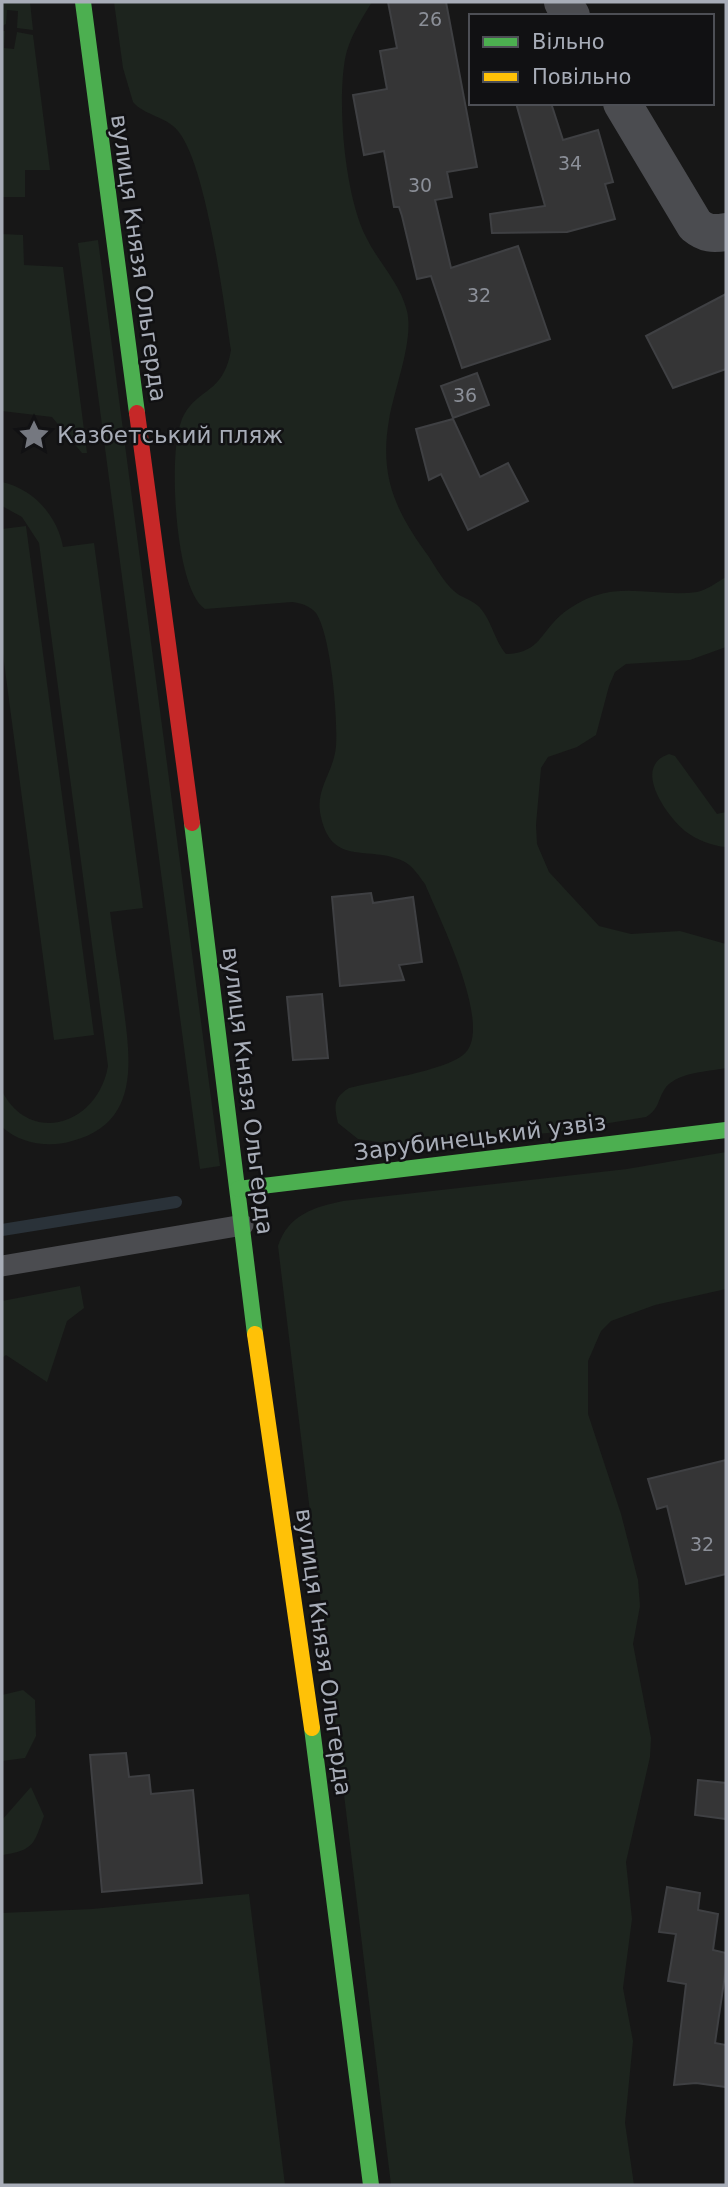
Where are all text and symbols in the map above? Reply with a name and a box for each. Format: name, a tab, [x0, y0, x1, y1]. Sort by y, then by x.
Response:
house number: 26	[418, 8, 442, 30]
legend	[469, 14, 714, 105]
text: Вільно	[532, 30, 605, 54]
text: Повільно	[532, 65, 631, 89]
street label: вулиця Князя Ольгерда	[106, 113, 172, 403]
house number: 34	[558, 152, 582, 174]
house number: 30	[408, 174, 432, 196]
house number: 32	[467, 284, 491, 306]
house number: 36	[453, 384, 477, 406]
place icon: Казбетський пляж	[17, 418, 51, 452]
place label: Казбетський пляж	[57, 422, 283, 448]
street label: вулиця Князя Ольгерда	[217, 946, 279, 1236]
street label: Зарубинецький узвіз	[353, 1109, 607, 1165]
street label: вулиця Князя Ольгерда	[291, 1507, 357, 1797]
house number: 32	[690, 1533, 714, 1555]

